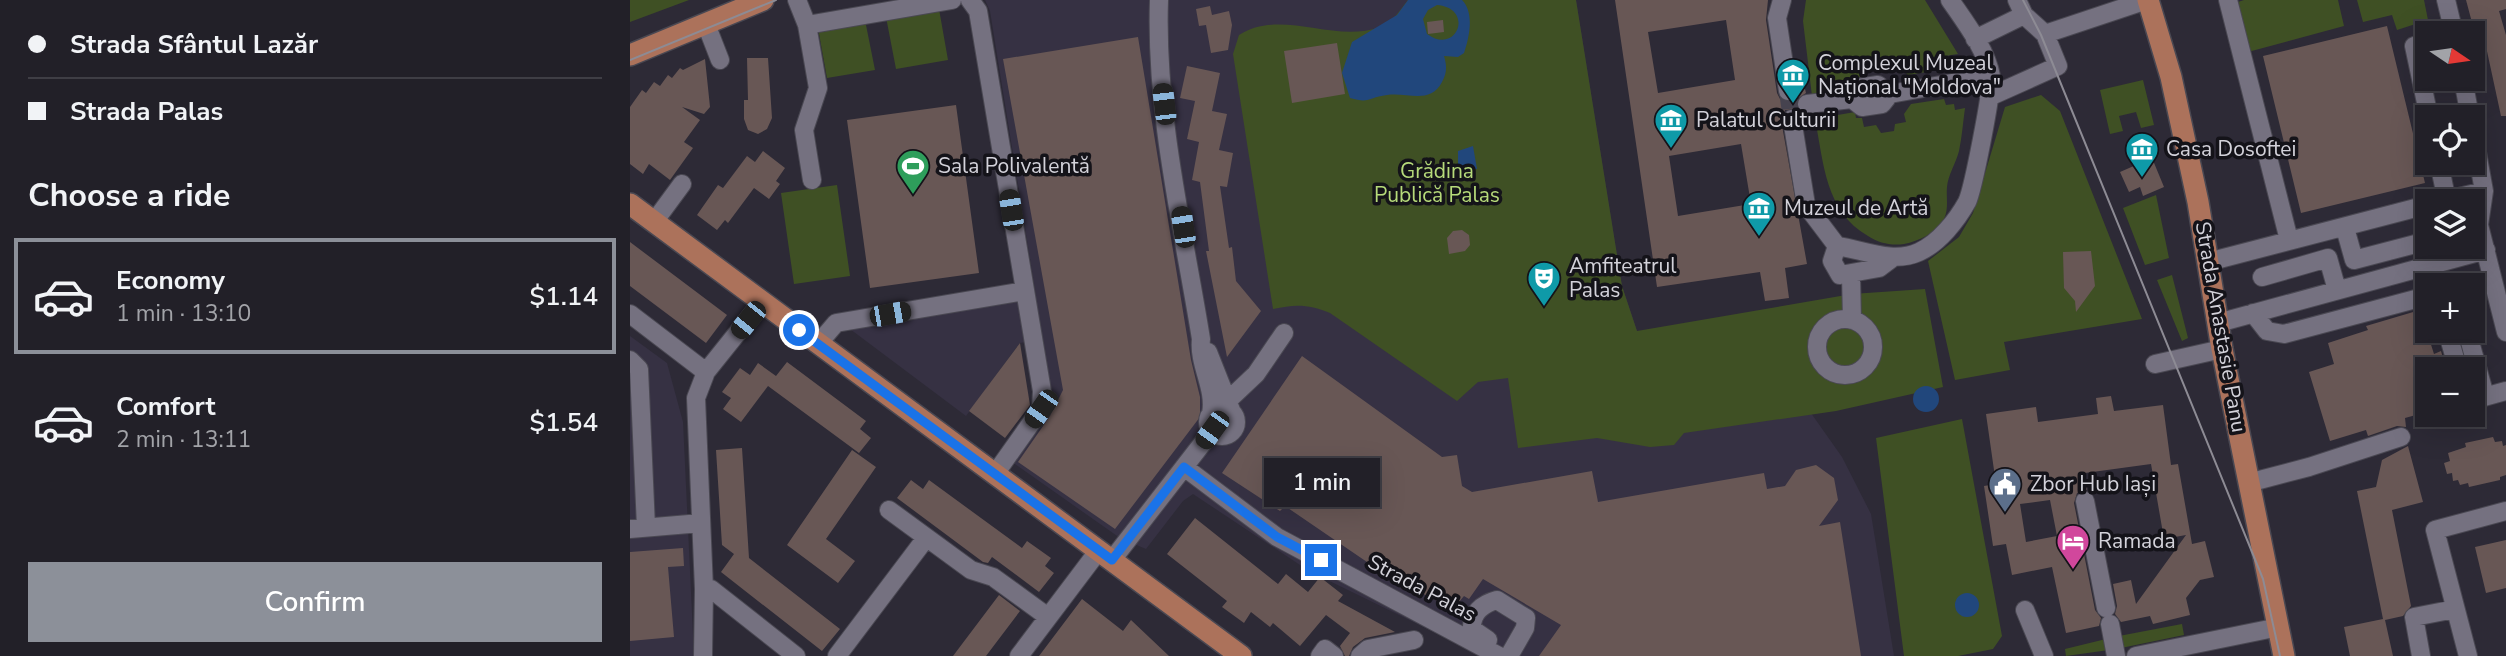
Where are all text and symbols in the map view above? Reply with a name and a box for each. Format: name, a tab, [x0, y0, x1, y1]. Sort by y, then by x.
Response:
north arrow	[2415, 21, 2485, 91]
map controls	[2415, 21, 2485, 427]
text: Strada Sfântul Lazăr	[70, 27, 318, 62]
place label: Complexul Muzeal Național "Moldova"	[1818, 49, 2001, 101]
museum icon: Complexul Muzeal Național "Moldova"	[1774, 56, 1812, 105]
car	[1152, 82, 1177, 126]
text: Strada Palas	[70, 94, 223, 129]
museum icon: Palatul Culturii	[1652, 101, 1690, 150]
button: locate	[2415, 105, 2485, 175]
place label: Palatul Culturii	[1696, 106, 1836, 134]
museum icon: Casa Dosoftei	[2123, 130, 2161, 179]
place label: Casa Dosoftei	[2166, 135, 2296, 163]
sports icon: Sala Polivalentă	[894, 147, 932, 196]
place label: Sala Polivalentă	[938, 152, 1090, 180]
park label: Grădina Publică Palas	[1374, 157, 1500, 209]
text: Choose a ride	[28, 174, 230, 217]
car	[998, 188, 1025, 232]
museum icon: Muzeul de Artă	[1740, 189, 1778, 238]
button: layers	[2415, 189, 2485, 259]
place label: Muzeul de Artă	[1784, 194, 1929, 222]
car	[1170, 205, 1197, 249]
street label: Strada Anastasie Panu	[2189, 219, 2253, 435]
place label: Amfiteatrul Palas	[1569, 252, 1677, 304]
theatre icon: Amfiteatrul Palas	[1525, 259, 1563, 308]
text: Economy	[116, 263, 225, 298]
icon: car	[32, 265, 95, 328]
button: +	[2415, 273, 2485, 343]
text: $1.14	[529, 279, 598, 314]
car	[727, 297, 770, 343]
text: 1 min · 13:10	[116, 298, 251, 329]
car	[868, 300, 913, 328]
route start	[783, 314, 815, 346]
button: −	[2415, 357, 2485, 427]
car	[1021, 386, 1062, 432]
text: Comfort	[116, 389, 216, 424]
icon: car	[32, 391, 95, 454]
text: $1.54	[529, 405, 598, 440]
car	[1192, 407, 1233, 453]
text: 2 min · 13:11	[116, 424, 251, 455]
callout: 1 min	[1263, 458, 1379, 508]
public building icon: Zbor Hub Iași	[1986, 465, 2024, 514]
text: 1 min	[1293, 467, 1351, 498]
place label: Zbor Hub Iași	[2030, 470, 2156, 498]
hotel icon: Ramada	[2054, 522, 2092, 571]
place label: Ramada	[2098, 527, 2176, 555]
route end	[1305, 544, 1337, 576]
street label: Strada Palas	[1363, 548, 1481, 628]
button: Confirm	[28, 562, 602, 642]

